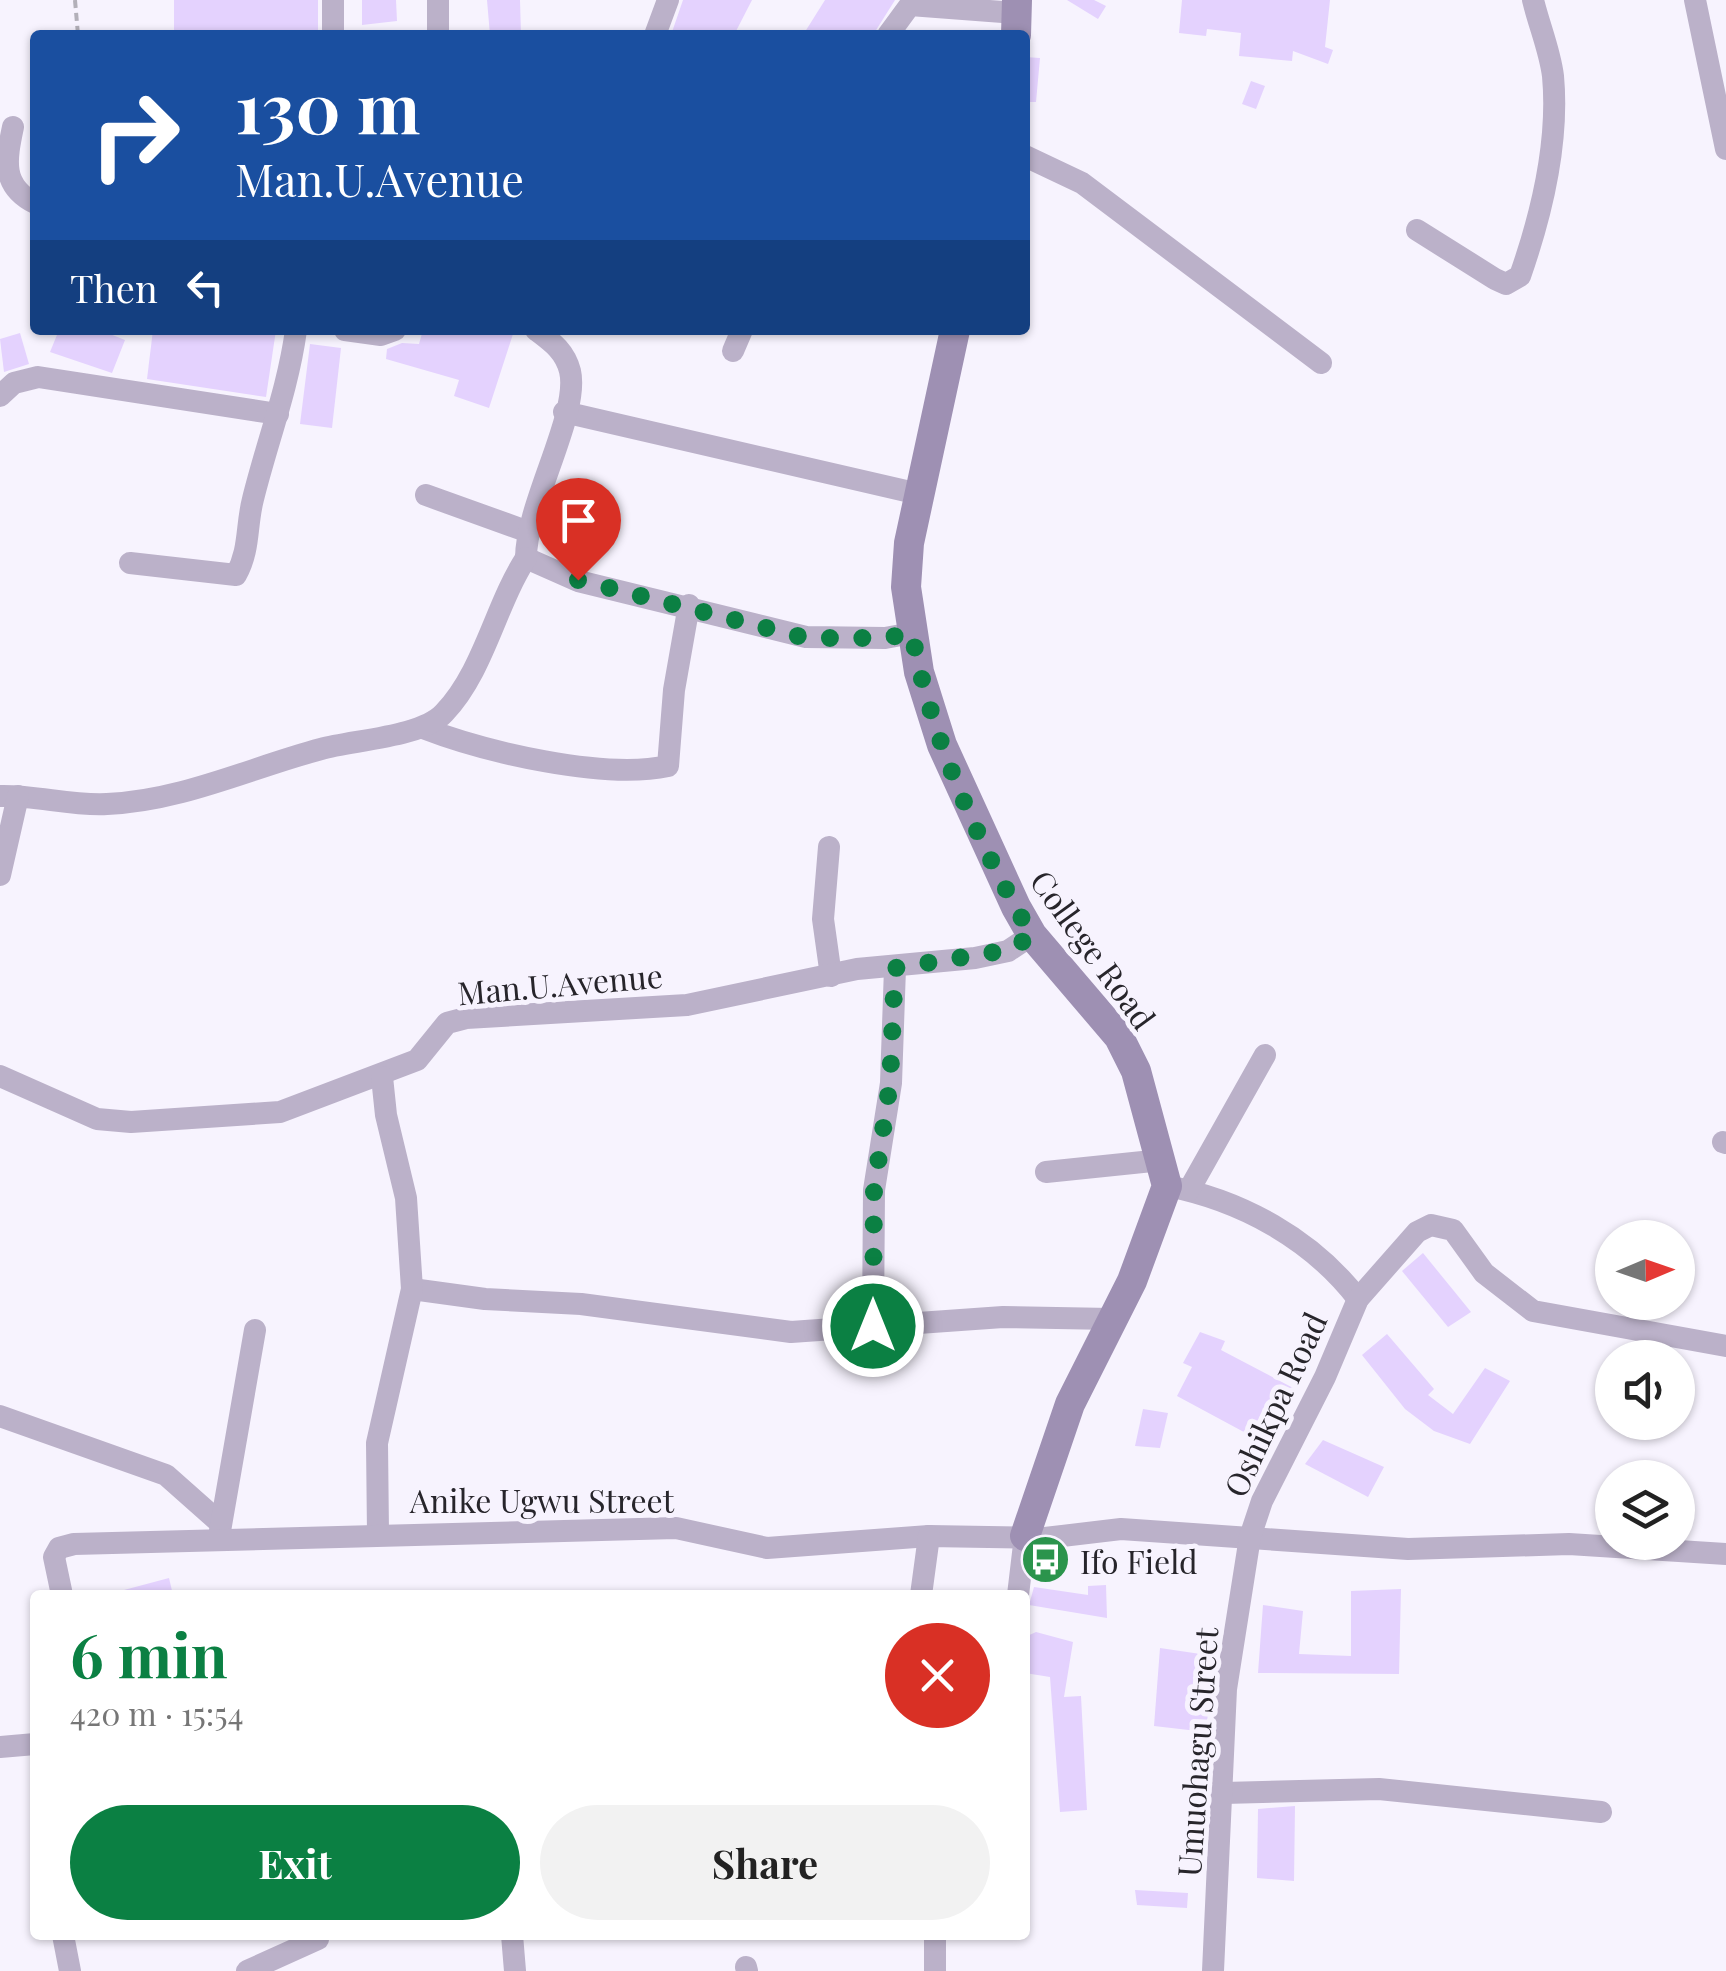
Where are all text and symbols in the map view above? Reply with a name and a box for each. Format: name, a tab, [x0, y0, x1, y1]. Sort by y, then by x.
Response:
text: 130 m	[235, 58, 420, 152]
icon: right	[70, 70, 200, 200]
text: Man.U.Avenue	[235, 148, 524, 208]
icon: left	[178, 260, 233, 315]
text: Then	[70, 262, 158, 313]
pin	[536, 478, 621, 581]
icon: arrive	[551, 493, 606, 548]
street label: College Road	[1022, 861, 1166, 1037]
street label: Man.U.Avenue	[456, 953, 664, 1013]
north arrow	[1595, 1220, 1695, 1320]
map controls	[1595, 1220, 1695, 1560]
position arrow	[821, 1274, 925, 1378]
street label: Oshikpa Road	[1213, 1305, 1335, 1503]
button: sound	[1595, 1340, 1695, 1440]
button: layers	[1595, 1460, 1695, 1560]
street label: Anike Ugwu Street	[409, 1478, 675, 1521]
bus stop icon: Ifo Field	[1019, 1534, 1071, 1586]
place label: Ifo Field	[1080, 1539, 1198, 1582]
text: 6 min	[70, 1613, 228, 1693]
button: close	[885, 1623, 990, 1728]
street label: Umuohagu Street	[1166, 1625, 1226, 1878]
text: 420 m · 15:54	[70, 1691, 243, 1734]
button: Exit	[70, 1805, 520, 1920]
button: Share	[540, 1805, 990, 1920]

